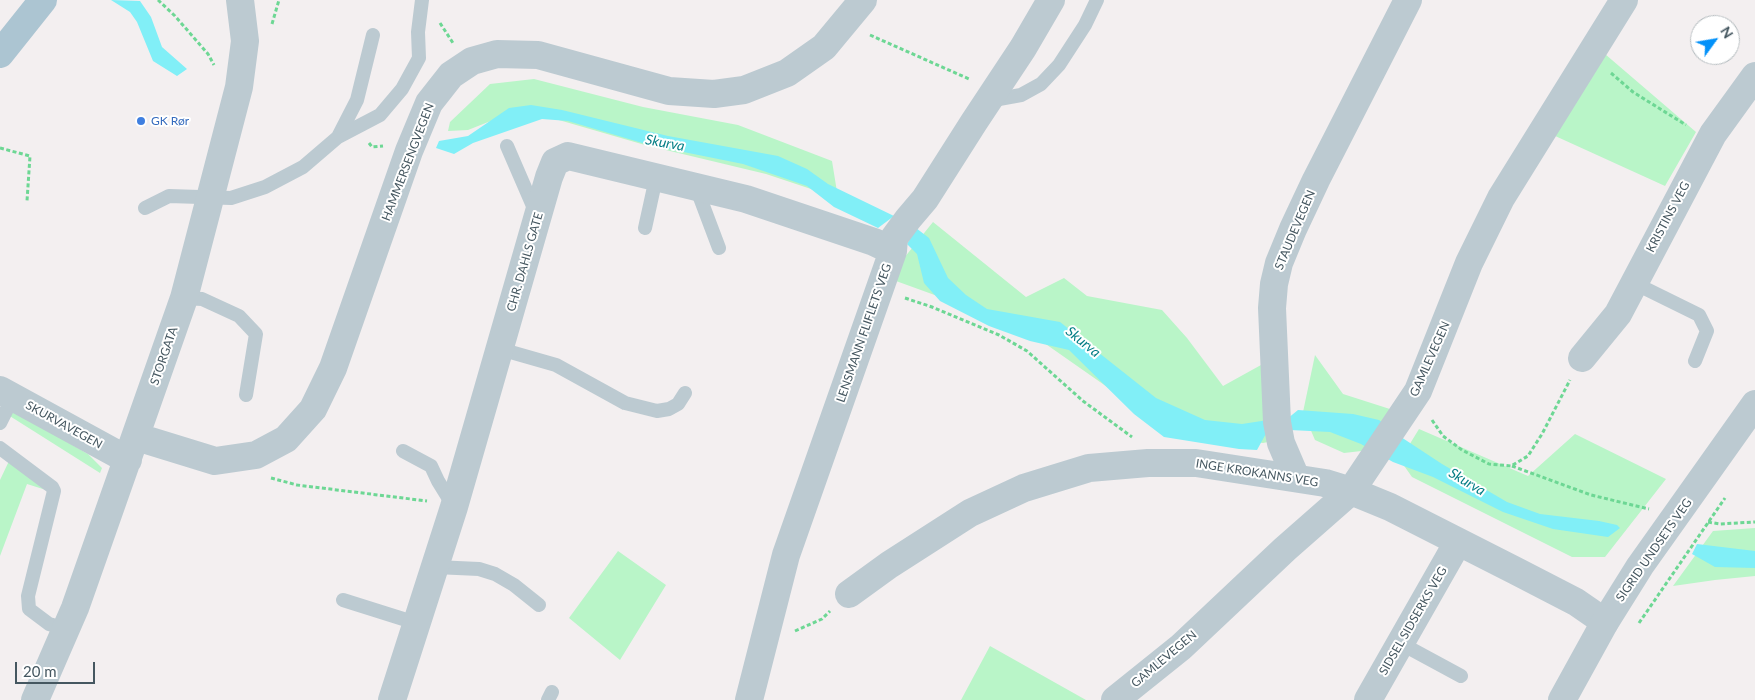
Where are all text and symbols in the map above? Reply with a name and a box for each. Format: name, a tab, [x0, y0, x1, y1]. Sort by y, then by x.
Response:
north arrow	[1690, 15, 1740, 65]
text: N	[1717, 23, 1737, 41]
street label: HAMMERSENGVEGEN	[379, 101, 437, 223]
place label: GK Rør	[151, 114, 189, 128]
marker: GK Rør	[135, 115, 147, 127]
water label: Skurva	[644, 131, 686, 155]
street label: KRISTINS VEG	[1643, 179, 1693, 255]
street label: STAUDEVEGEN	[1272, 188, 1318, 272]
street label: CHR. DAHLS GATE	[504, 211, 546, 313]
street label: LENSMANN FLIFLETS VEG	[833, 262, 895, 404]
street label: GAMLEVEGEN	[1407, 319, 1453, 399]
water label: Skurva	[1062, 323, 1104, 361]
street label: STORGATA	[147, 325, 181, 387]
street label: SKURVAVEGEN	[23, 398, 105, 452]
street label: INGE KROKANNS VEG	[1195, 456, 1319, 490]
water label: Skurva	[1446, 465, 1488, 499]
street label: SIGRID UNDSETS VEG	[1613, 496, 1695, 604]
street label: SIDSEL SIDSERKS VEG	[1376, 564, 1450, 678]
street label: GAMLEVEGEN	[1128, 628, 1200, 690]
scale bar	[18, 652, 98, 684]
text: 20 m	[23, 662, 57, 680]

